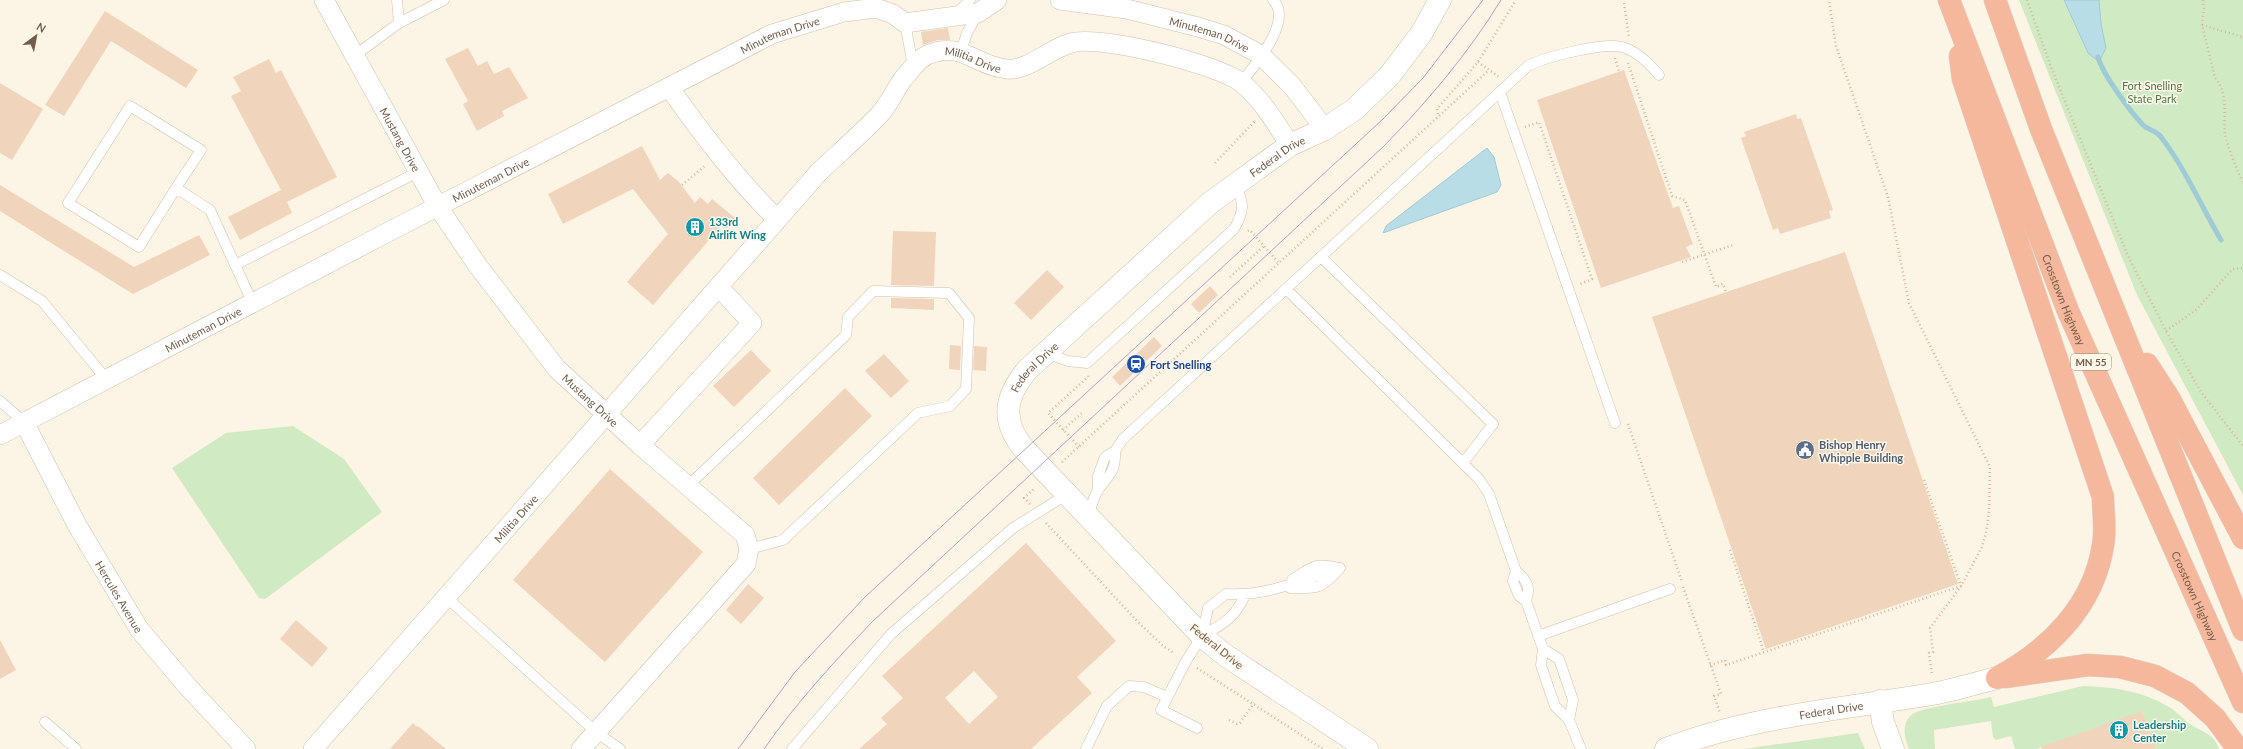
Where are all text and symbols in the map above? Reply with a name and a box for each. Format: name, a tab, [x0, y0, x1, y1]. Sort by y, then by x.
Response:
street label: Minuteman Drive	[738, 13, 821, 56]
street label: Minuteman Drive	[1168, 14, 1252, 54]
north arrow	[16, 16, 56, 56]
text: N	[35, 19, 49, 35]
street label: Militia Drive	[945, 44, 1003, 75]
park label: Fort Snelling State Park	[2122, 79, 2182, 105]
street label: Mustang Drive	[378, 105, 424, 174]
street label: Federal Drive	[1247, 132, 1307, 179]
street label: Minuteman Drive	[450, 154, 531, 204]
place label: 133rd Airlift Wing	[708, 215, 766, 241]
building icon: 133rd Airlift Wing	[684, 216, 706, 238]
street label: Crosstown Highway	[2040, 252, 2089, 347]
street label: Minuteman Drive	[162, 303, 244, 354]
street label: Federal Drive	[1007, 339, 1061, 394]
station icon: Fort Snelling	[1125, 353, 1147, 375]
road number: MN 55	[2071, 354, 2111, 370]
place label: Fort Snelling	[1150, 358, 1211, 371]
street label: Mustang Drive	[560, 371, 621, 429]
place label: Bishop Henry Whipple Building	[1819, 438, 1903, 464]
public building icon: Bishop Henry Whipple Building	[1794, 439, 1816, 461]
street label: Militia Drive	[491, 491, 540, 545]
street label: Crosstown Highway	[2170, 549, 2221, 643]
street label: Hercules Avenue	[93, 558, 146, 635]
street label: Federal Drive	[1188, 621, 1246, 671]
street label: Federal Drive	[1798, 698, 1864, 721]
place label: Leadership Center	[2133, 718, 2186, 744]
building icon: Leadership Center	[2108, 719, 2130, 741]

